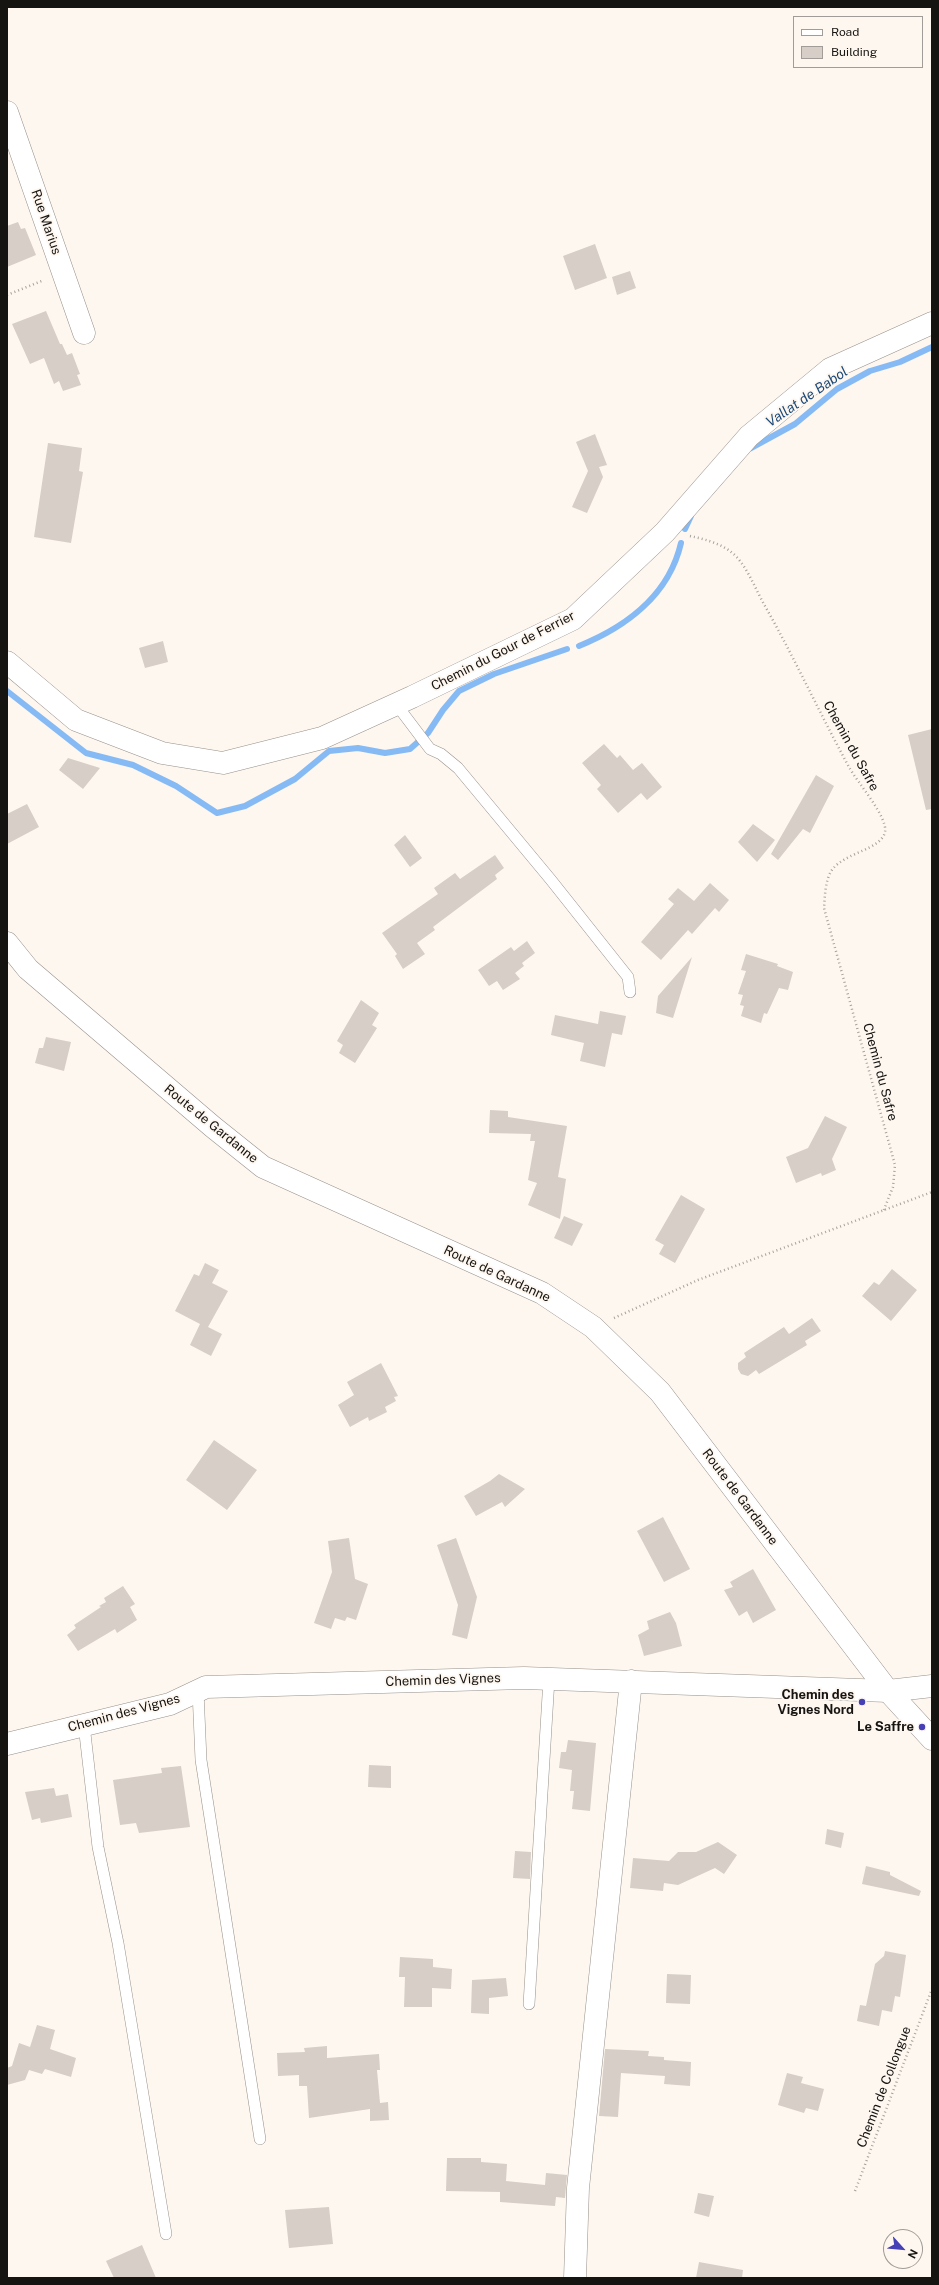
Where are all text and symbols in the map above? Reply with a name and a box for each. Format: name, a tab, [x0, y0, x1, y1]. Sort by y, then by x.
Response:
legend	[793, 16, 923, 68]
text: Road	[831, 25, 859, 39]
text: Building	[831, 45, 877, 59]
street label: Rue Marius	[28, 187, 64, 257]
water label: Vallat de Babol	[763, 363, 851, 431]
street label: Chemin du Gour de Ferrier	[429, 608, 577, 694]
street label: Chemin du Safre	[820, 698, 882, 794]
street label: Chemin du Safre	[859, 1021, 901, 1123]
street label: Route de Gardanne	[161, 1081, 261, 1167]
street label: Route de Gardanne	[441, 1242, 553, 1306]
street label: Route de Gardanne	[699, 1446, 781, 1548]
street label: Chemin des Vignes	[385, 1670, 501, 1690]
place label: Chemin des Vignes Nord	[778, 1687, 854, 1718]
street label: Chemin des Vignes	[66, 1691, 182, 1735]
marker: Chemin des Vignes Nord	[857, 1697, 867, 1707]
place label: Le Saffre	[857, 1719, 914, 1735]
marker: Le Saffre	[917, 1722, 927, 1732]
street label: Chemin de Collongue	[854, 2024, 914, 2150]
north arrow	[883, 2229, 923, 2269]
text: N	[906, 2247, 920, 2261]

